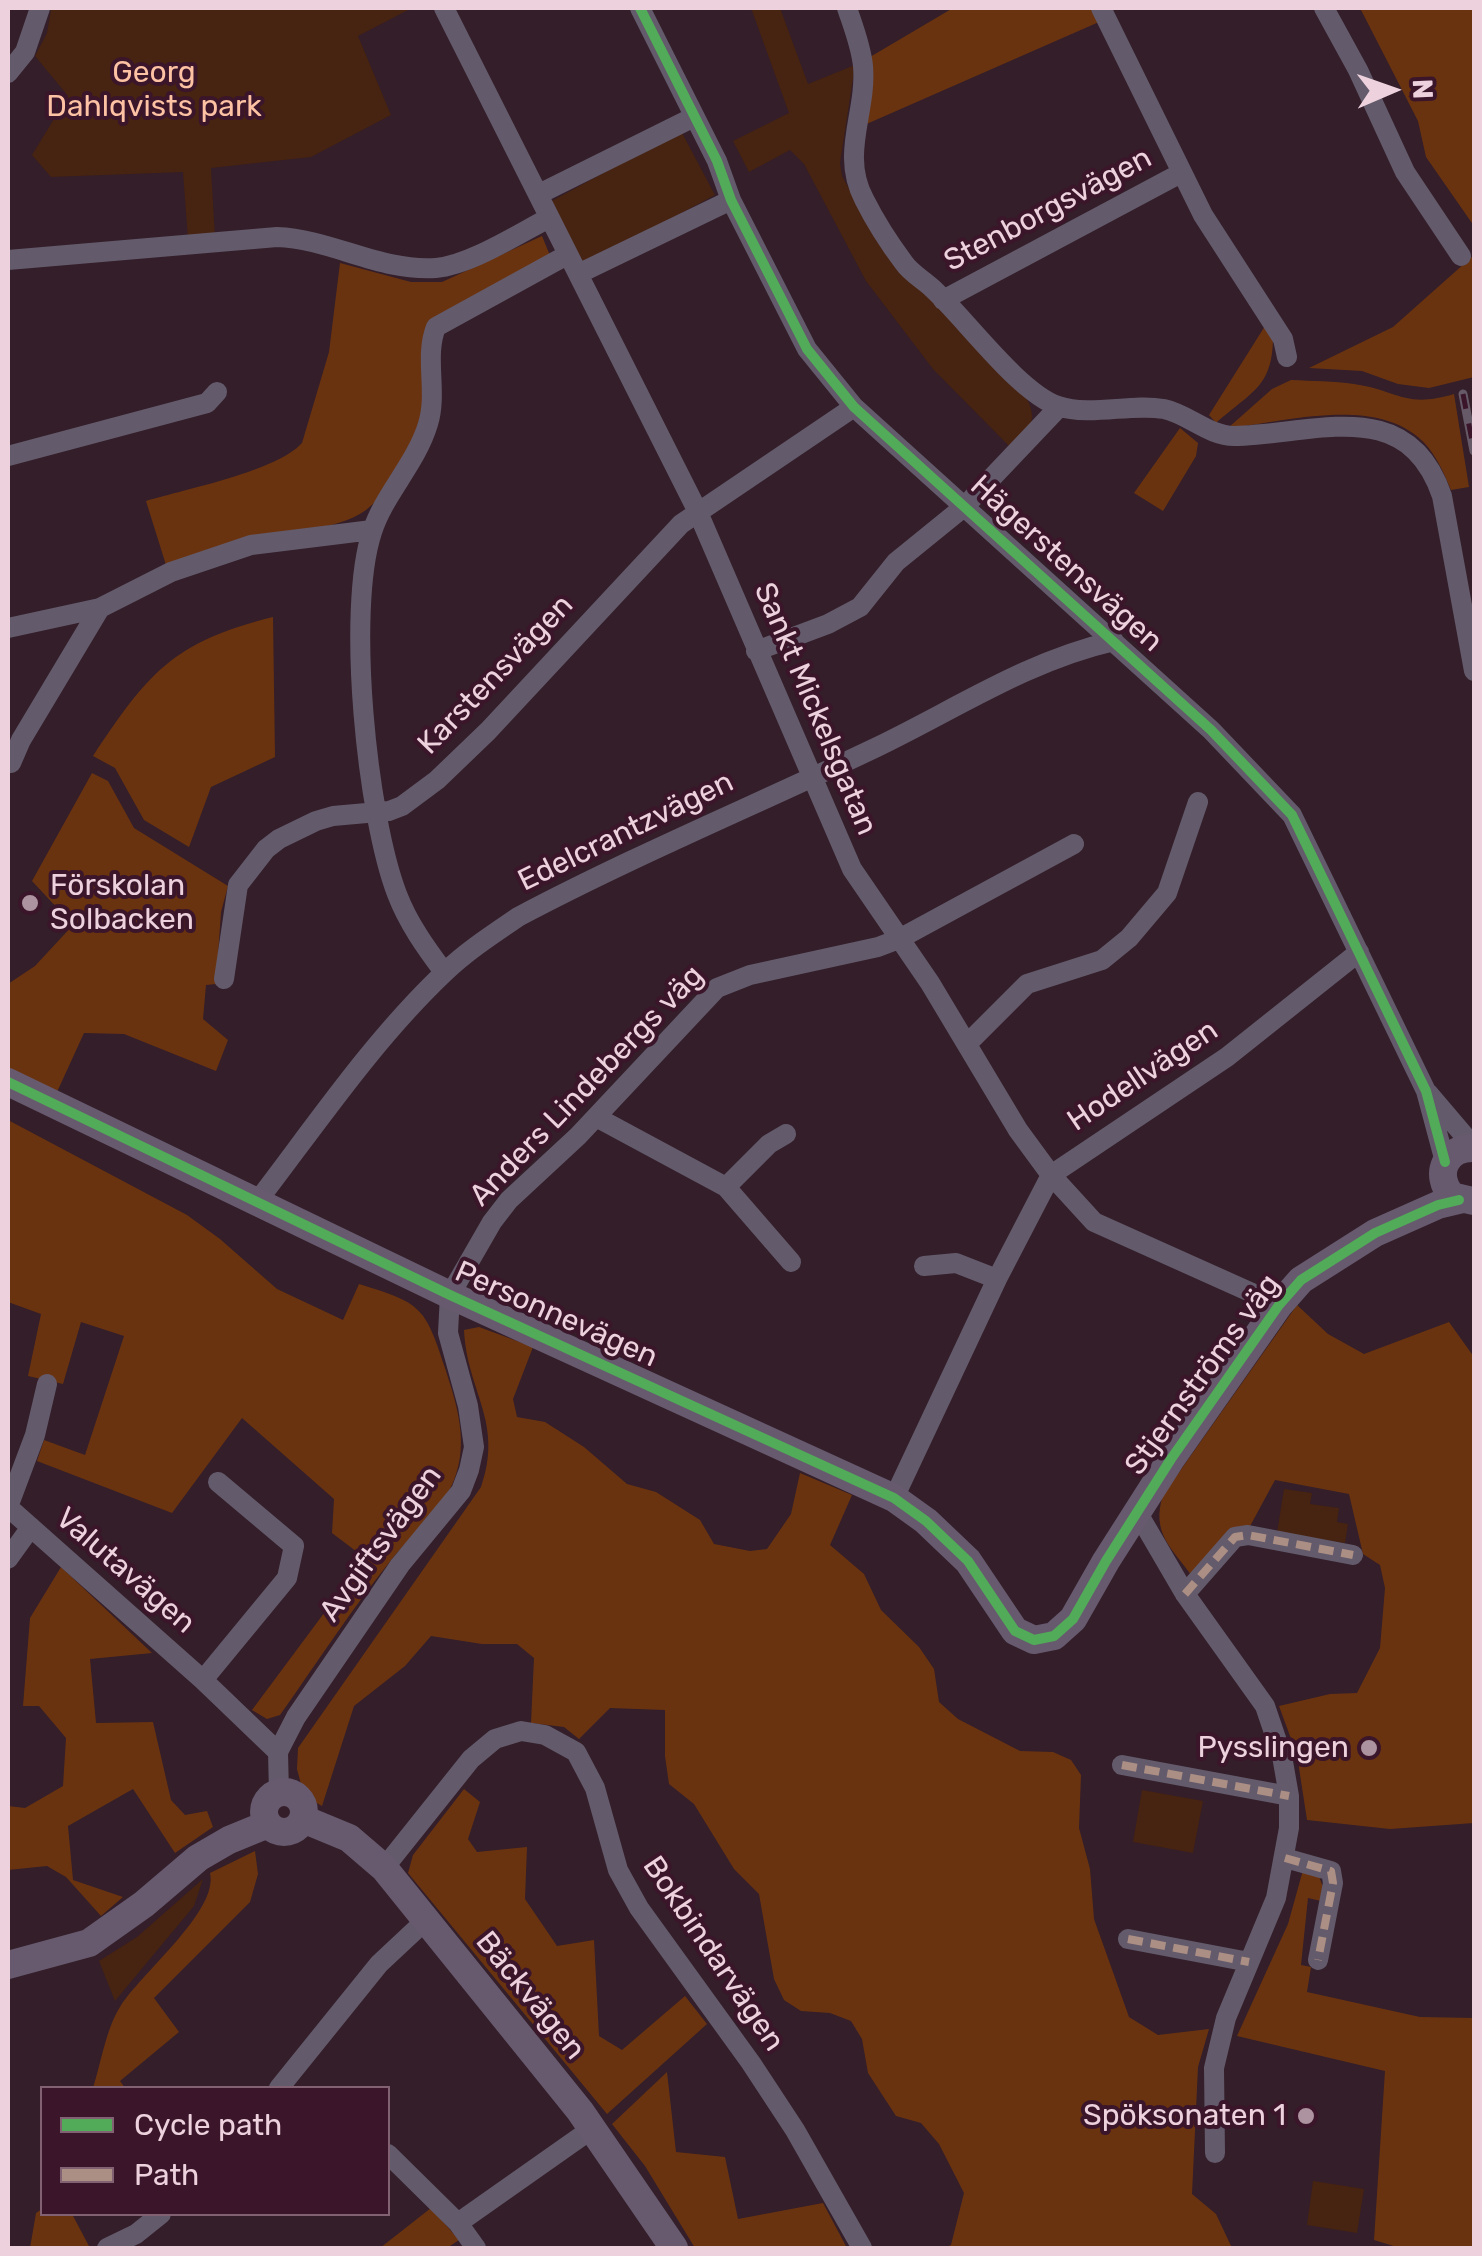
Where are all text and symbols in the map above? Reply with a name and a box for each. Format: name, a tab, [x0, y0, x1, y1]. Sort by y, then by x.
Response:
north arrow	[1342, 40, 1442, 140]
park label: Georg Dahlqvists park	[46, 55, 262, 126]
text: N	[1406, 78, 1439, 100]
street label: Stenborgsvägen	[938, 140, 1158, 280]
street label: Hägerstensvägen	[962, 468, 1170, 660]
street label: Sankt Mickelsgatan	[746, 577, 884, 841]
street label: Karstensvägen	[411, 588, 581, 762]
street label: Edelcrantzvägen	[513, 764, 739, 900]
place label: Förskolan Solbacken	[50, 868, 194, 938]
marker: Förskolan Solbacken	[19, 892, 41, 914]
street label: Anders Lindebergs väg	[463, 958, 711, 1214]
street label: Hodellvägen	[1061, 1013, 1225, 1139]
street label: Personnevägen	[449, 1254, 663, 1376]
street label: Stjernströms väg	[1118, 1268, 1288, 1482]
street label: Avgiftsvägen	[312, 1459, 450, 1629]
street label: Valutavägen	[48, 1501, 202, 1641]
place label: Pysslingen	[1197, 1730, 1349, 1766]
marker: Pysslingen	[1358, 1737, 1380, 1759]
street label: Bokbindarvägen	[635, 1850, 791, 2058]
street label: Bäckvägen	[468, 1925, 592, 2067]
legend	[40, 2086, 390, 2216]
place label: Spöksonaten 1	[1083, 2098, 1286, 2134]
marker: Spöksonaten 1	[1295, 2105, 1317, 2127]
text: Cycle path	[134, 2107, 282, 2143]
text: Path	[134, 2157, 199, 2193]

